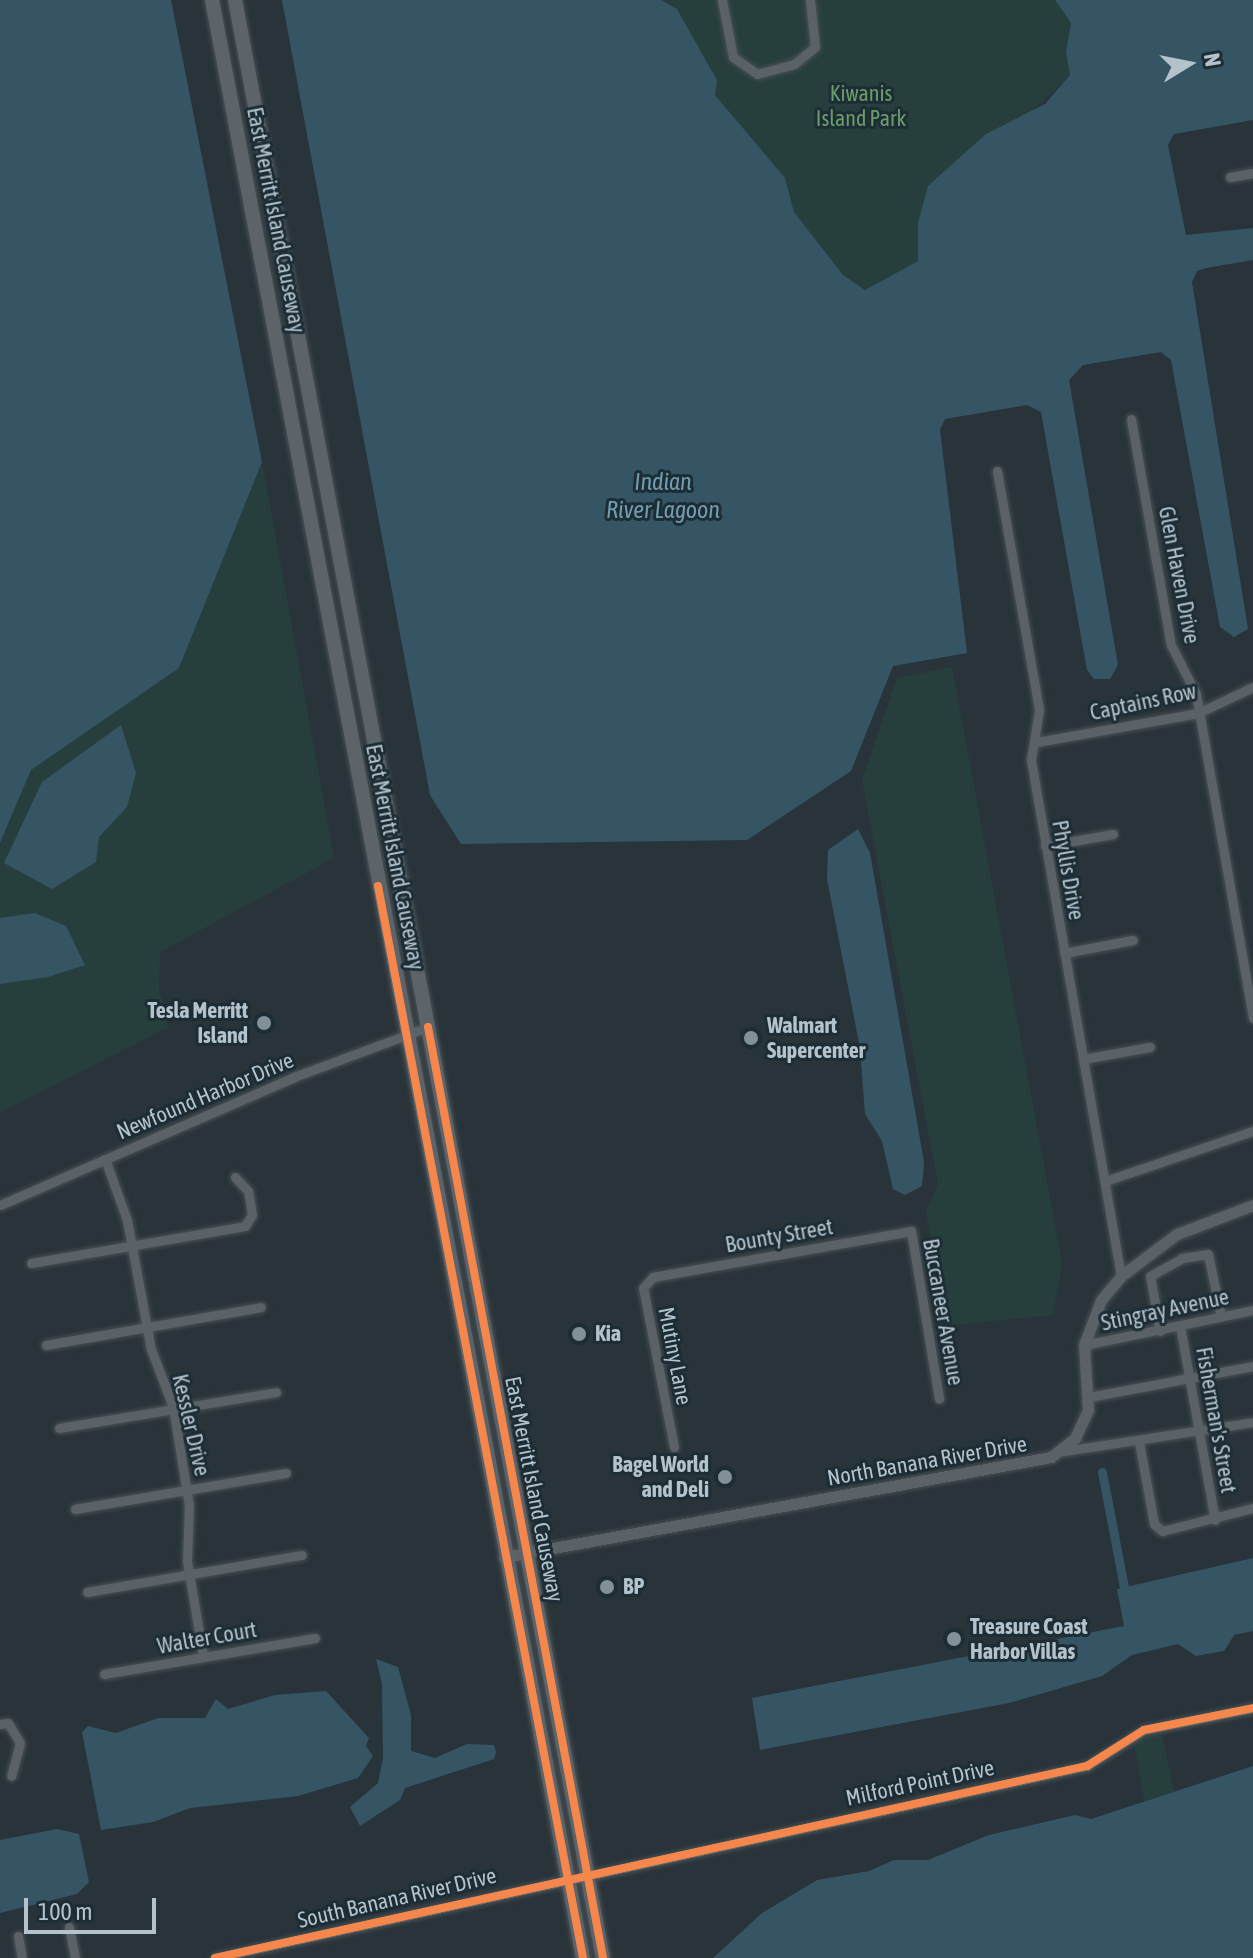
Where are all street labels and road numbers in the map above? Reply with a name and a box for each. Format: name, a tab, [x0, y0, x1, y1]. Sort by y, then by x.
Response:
street label: East Merritt Island Causeway	[241, 105, 311, 335]
street label: Glen Haven Drive	[1153, 504, 1205, 646]
street label: Captains Row	[1087, 678, 1199, 726]
street label: East Merritt Island Causeway	[360, 742, 430, 972]
street label: Phyllis Drive	[1046, 818, 1090, 922]
street label: Newfound Harbor Drive	[113, 1047, 297, 1145]
street label: Bounty Street	[723, 1214, 835, 1258]
street label: Buccaneer Avenue	[917, 1237, 969, 1387]
street label: Stingray Avenue	[1099, 1284, 1231, 1336]
street label: Mutiny Lane	[653, 1305, 697, 1407]
street label: Fisherman's Street	[1190, 1345, 1242, 1495]
street label: Kessler Drive	[166, 1372, 216, 1478]
street label: East Merritt Island Causeway	[499, 1374, 569, 1604]
street label: North Banana River Drive	[825, 1430, 1029, 1492]
street label: Walter Court	[155, 1616, 259, 1660]
street label: Milford Point Drive	[844, 1754, 996, 1812]
street label: South Banana River Drive	[295, 1862, 499, 1934]

